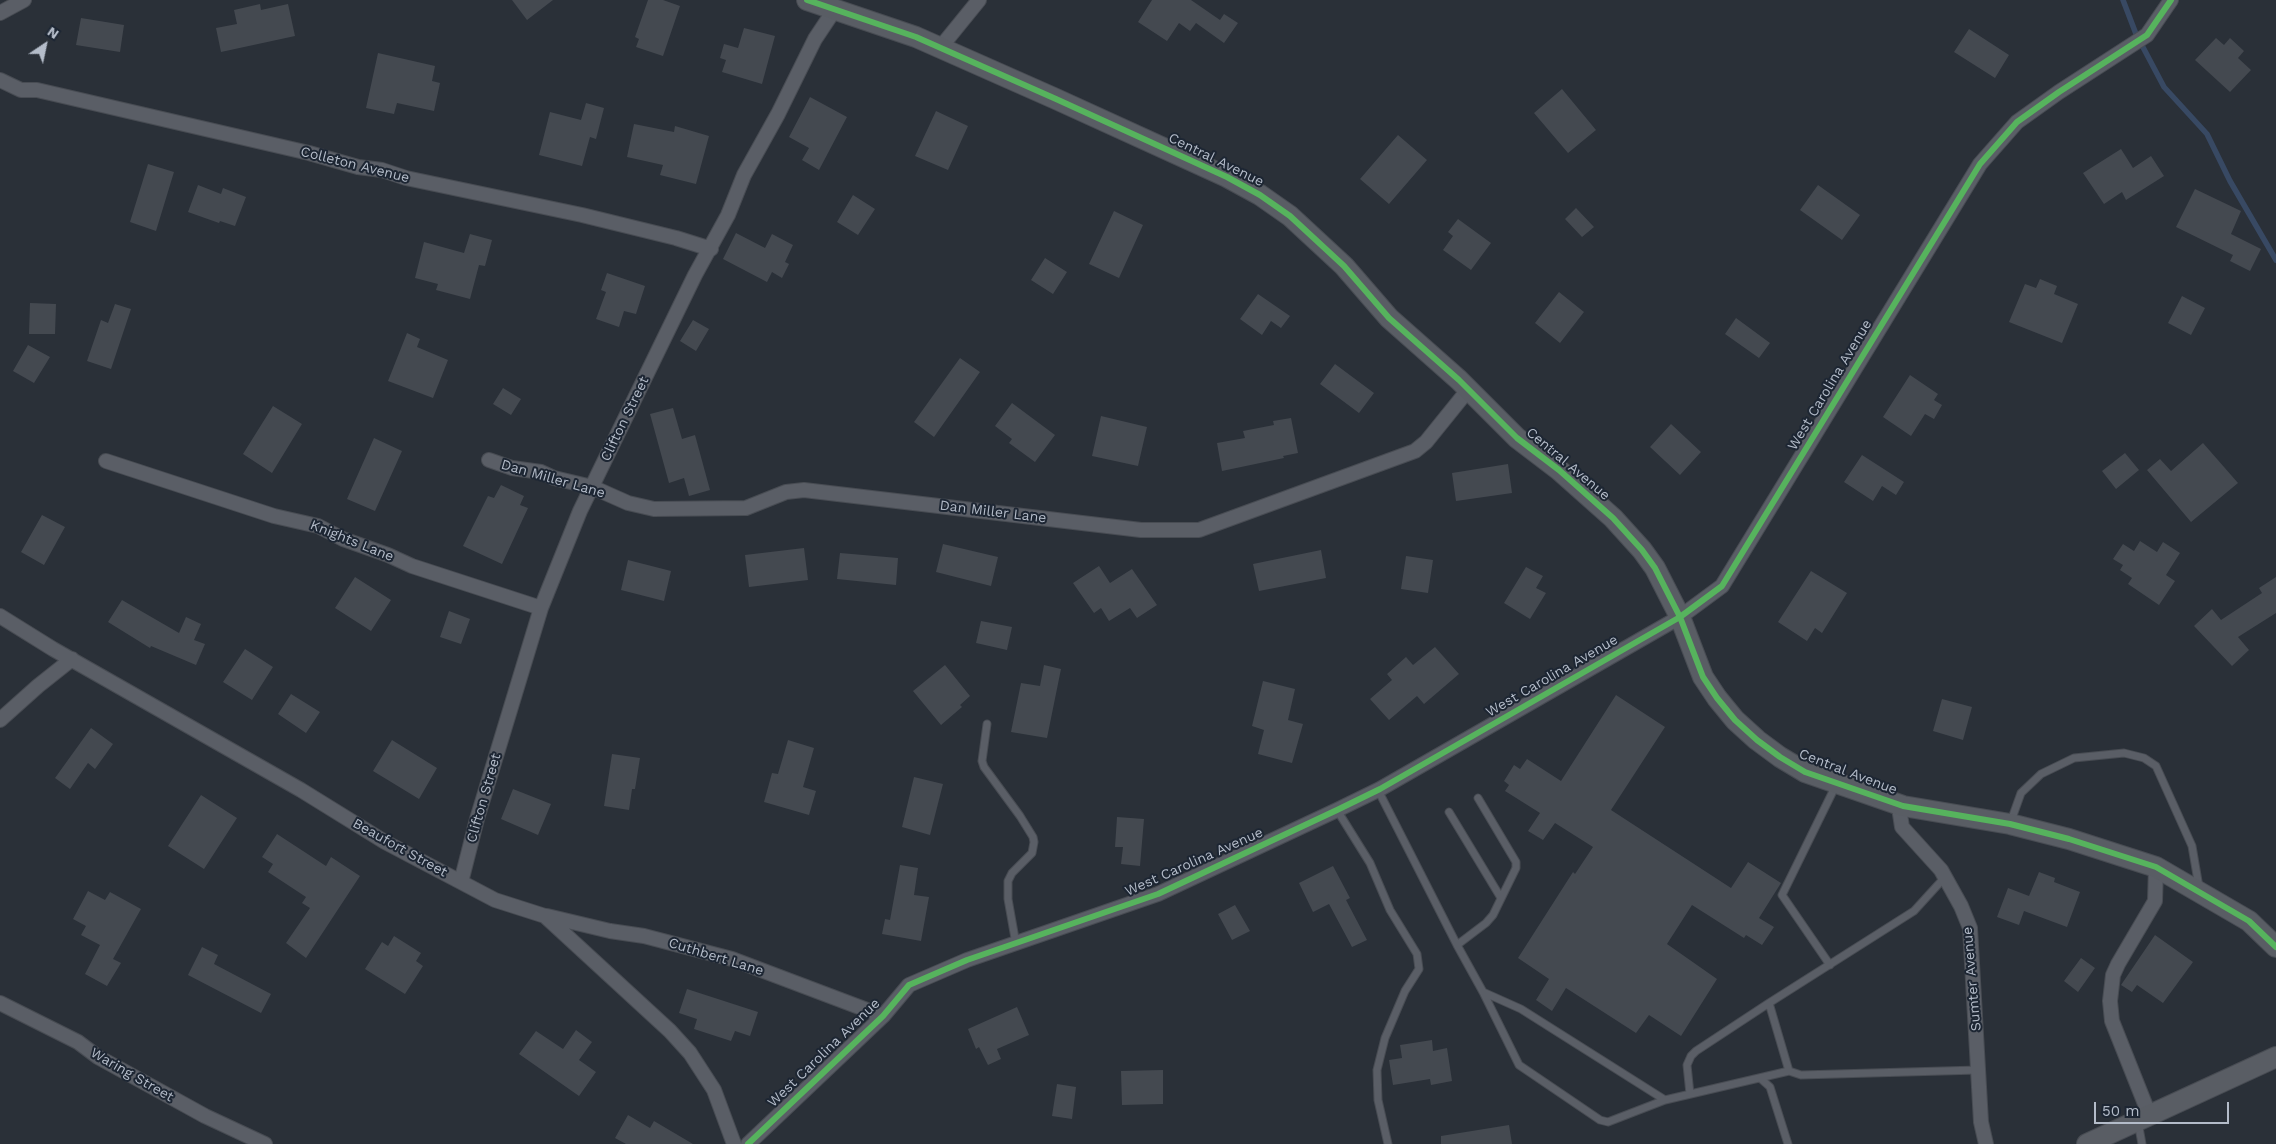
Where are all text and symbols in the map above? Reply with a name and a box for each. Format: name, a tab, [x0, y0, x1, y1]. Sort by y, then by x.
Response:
north arrow	[20, 20, 70, 70]
text: N	[45, 23, 62, 42]
street label: Central Avenue	[1166, 130, 1266, 190]
street label: Colleton Avenue	[299, 143, 411, 187]
street label: West Carolina Avenue	[1784, 317, 1876, 453]
street label: Clifton Street	[597, 374, 653, 464]
street label: Central Avenue	[1523, 424, 1613, 504]
street label: Dan Miller Lane	[499, 456, 607, 502]
street label: Dan Miller Lane	[939, 497, 1047, 527]
street label: Knights Lane	[308, 517, 396, 565]
street label: West Carolina Avenue	[1483, 631, 1621, 721]
street label: Central Avenue	[1796, 745, 1900, 799]
street label: Clifton Street	[463, 751, 505, 845]
street label: Beaufort Street	[350, 815, 450, 881]
street label: West Carolina Avenue	[1122, 824, 1266, 900]
street label: Sumter Avenue	[1959, 926, 1985, 1032]
street label: Cuthbert Lane	[666, 935, 766, 979]
street label: West Carolina Avenue	[764, 995, 884, 1111]
street label: Waring Street	[87, 1044, 177, 1106]
scale bar	[2096, 1092, 2231, 1124]
text: 50 m	[2102, 1102, 2139, 1120]

